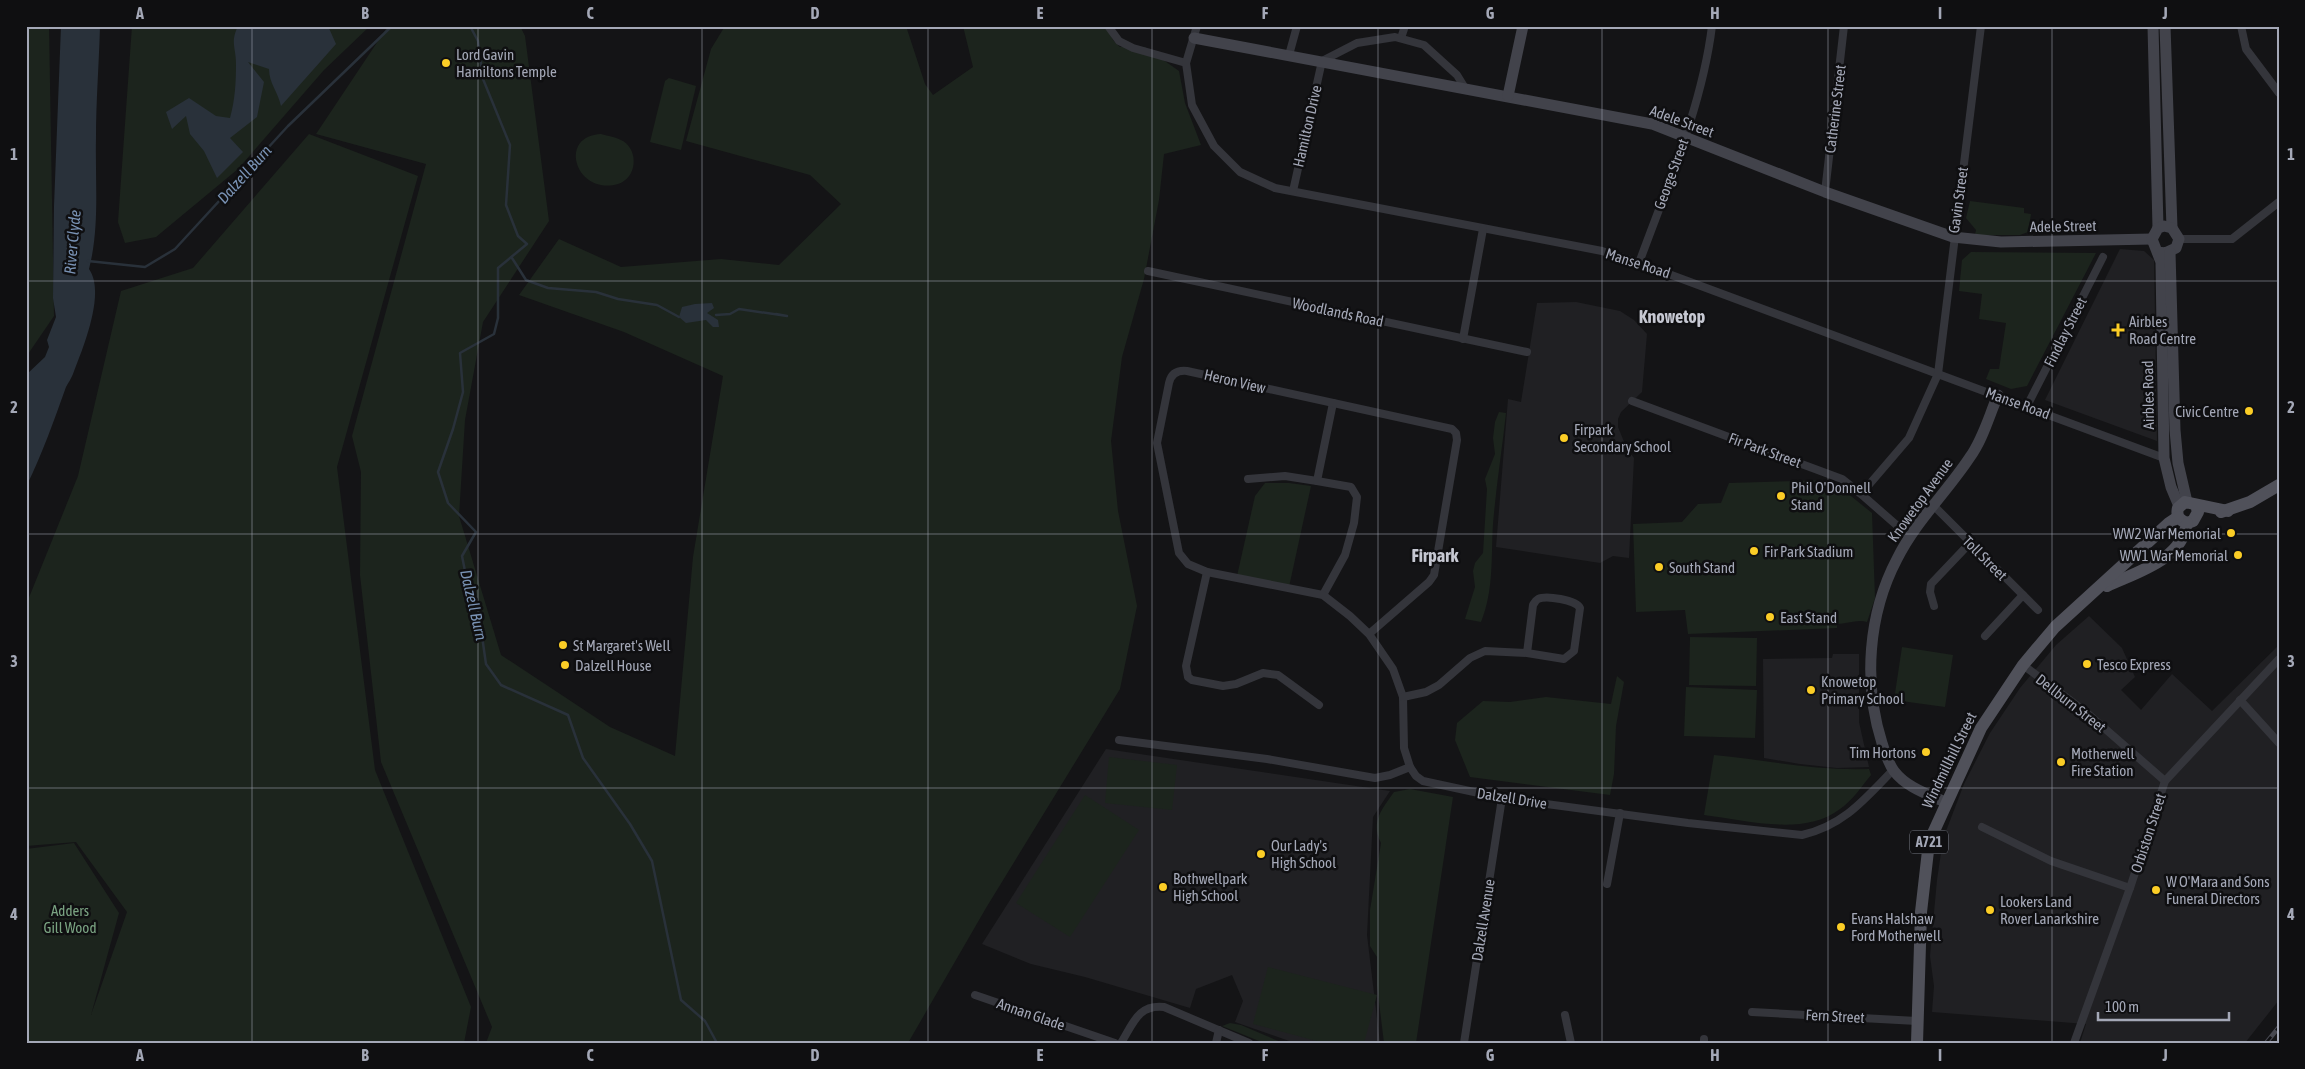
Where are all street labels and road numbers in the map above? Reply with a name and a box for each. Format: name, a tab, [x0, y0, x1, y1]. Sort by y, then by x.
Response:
street label: Catherine Street	[1821, 64, 1849, 154]
street label: Hamilton Drive	[1289, 83, 1325, 169]
street label: Adele Street	[1648, 102, 1716, 140]
street label: George Street	[1650, 136, 1692, 212]
street label: Gavin Street	[1945, 166, 1971, 234]
street label: Adele Street	[2029, 217, 2097, 235]
street label: Manse Road	[1603, 245, 1673, 281]
street label: Woodlands Road	[1291, 294, 1385, 330]
street label: Findlay Street	[2040, 294, 2090, 370]
street label: Airbles Road	[2139, 360, 2157, 430]
street label: Heron View	[1203, 366, 1268, 396]
street label: Manse Road	[1984, 384, 2052, 422]
street label: Fir Park Street	[1726, 429, 1804, 471]
street label: Knowetop Avenue	[1884, 455, 1956, 545]
street label: Toll Street	[1959, 532, 2011, 584]
street label: Dellburn Street	[2033, 670, 2109, 736]
street label: Windmillhill Street	[1918, 709, 1980, 811]
street label: Dalzell Drive	[1476, 784, 1548, 812]
street label: Orbiston Street	[2127, 791, 2169, 875]
road number: A721	[1910, 830, 1948, 854]
street label: Dalzell Avenue	[1468, 878, 1498, 962]
street label: Annan Glade	[995, 994, 1068, 1034]
street label: Fern Street	[1805, 1006, 1865, 1026]

